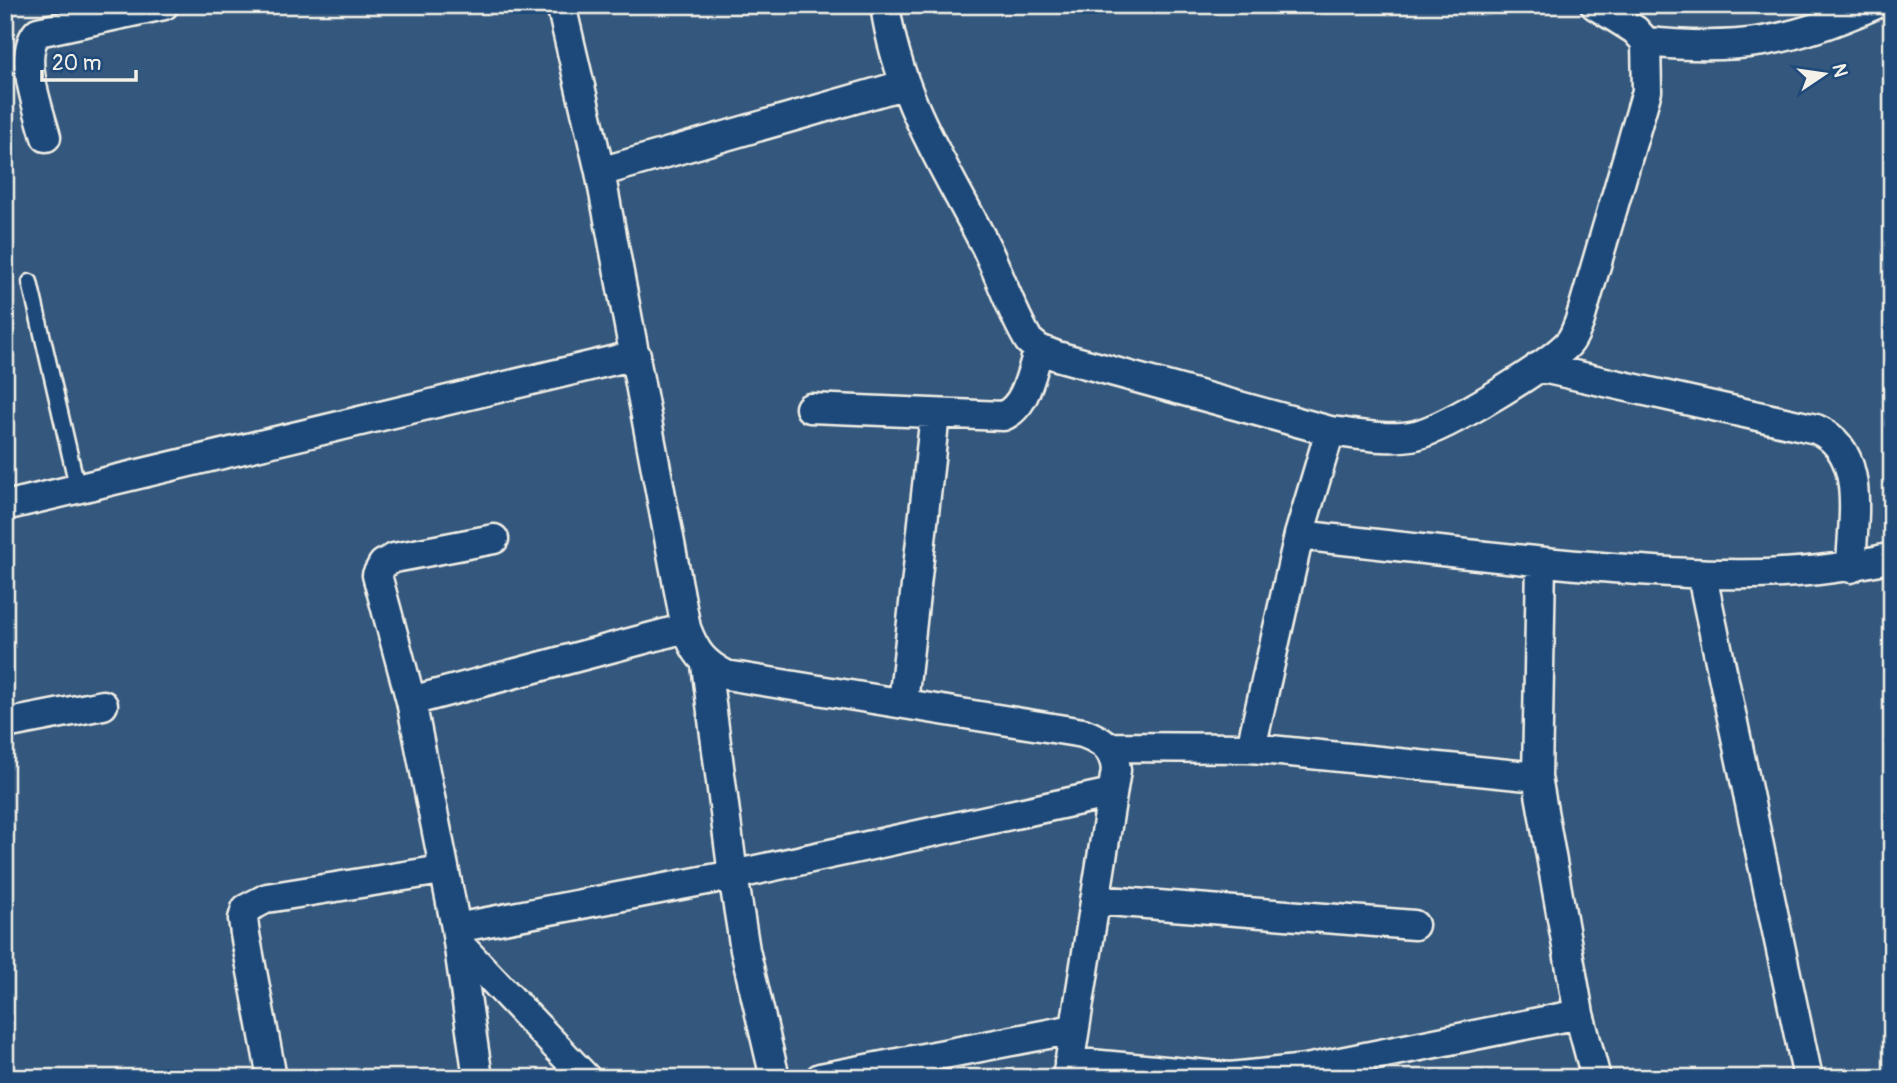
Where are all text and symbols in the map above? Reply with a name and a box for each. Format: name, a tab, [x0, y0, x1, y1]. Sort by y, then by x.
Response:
scale bar	[42, 38, 136, 82]
north arrow	[1788, 38, 1858, 108]
text: 20 m	[52, 50, 101, 77]
text: N	[1826, 61, 1853, 80]

